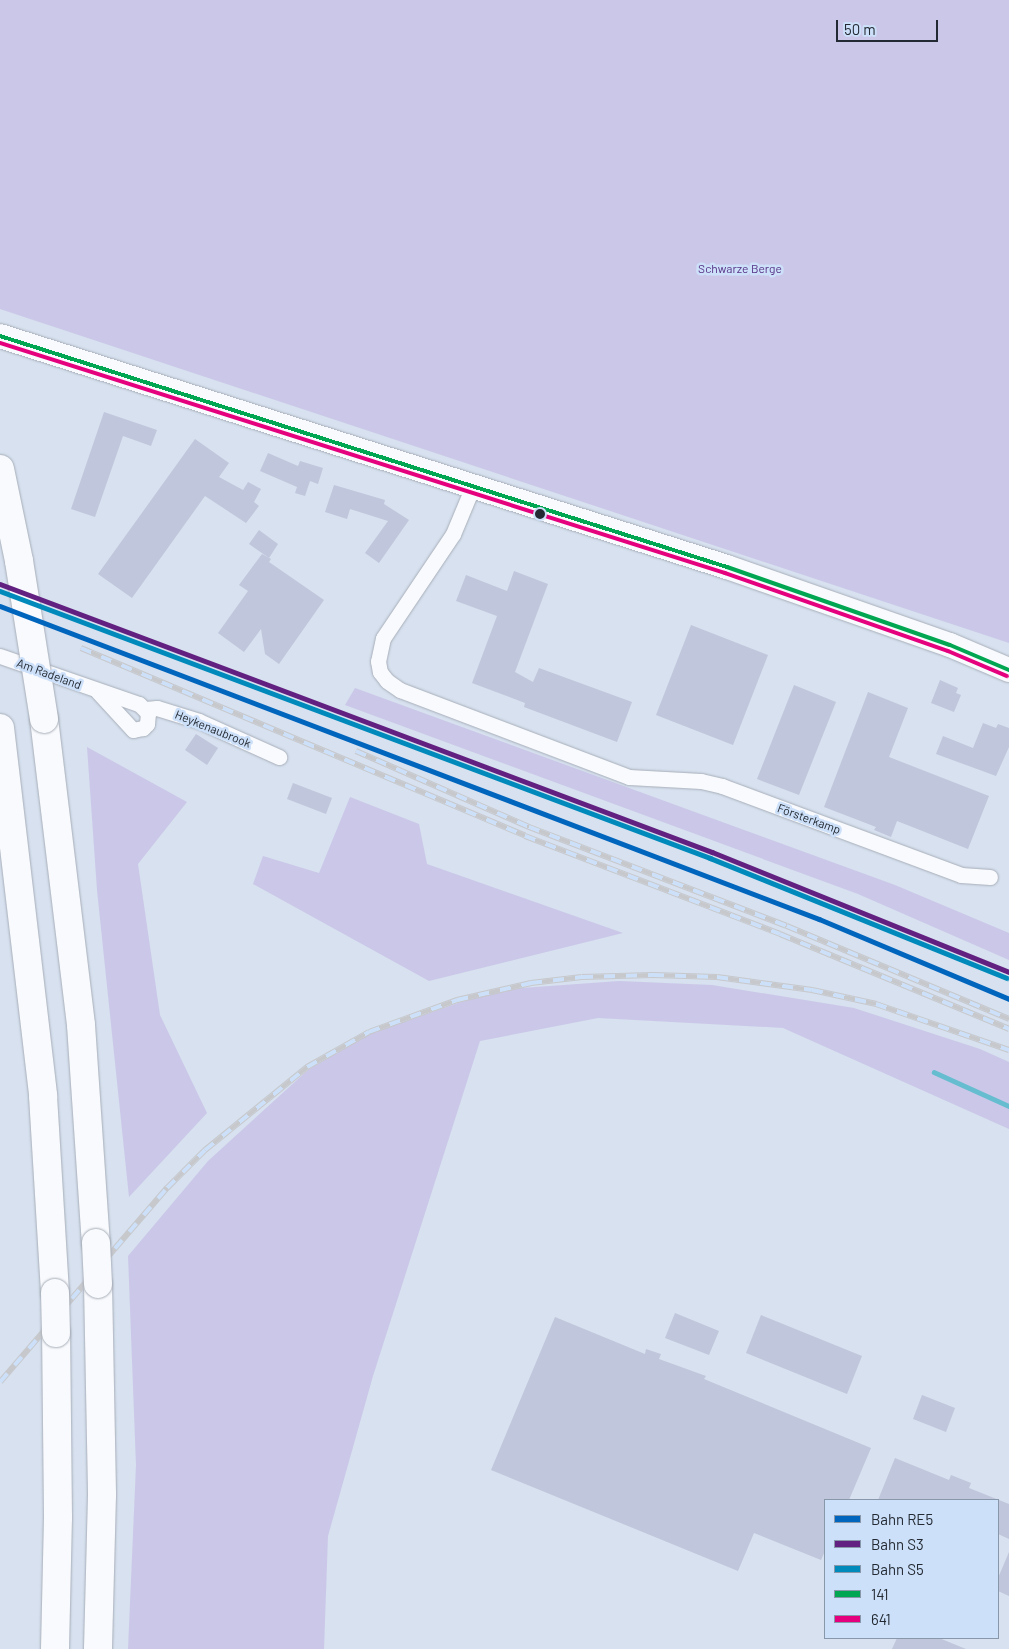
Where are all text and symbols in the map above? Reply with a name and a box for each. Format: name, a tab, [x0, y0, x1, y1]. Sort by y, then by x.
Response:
scale bar	[839, 10, 942, 42]
text: 50 m	[844, 20, 876, 38]
park label: Schwarze Berge	[698, 262, 782, 276]
unlabelled marker	[535, 509, 545, 519]
street label: Am Radeland	[15, 656, 83, 692]
street label: Heykenaubrook	[173, 707, 253, 751]
street label: Försterkamp	[775, 801, 843, 837]
legend	[824, 1499, 999, 1639]
text: Bahn RE5	[871, 1510, 933, 1528]
text: Bahn S3	[871, 1535, 924, 1553]
text: Bahn S5	[871, 1560, 924, 1578]
text: 141	[871, 1585, 888, 1603]
text: 641	[871, 1610, 891, 1628]

